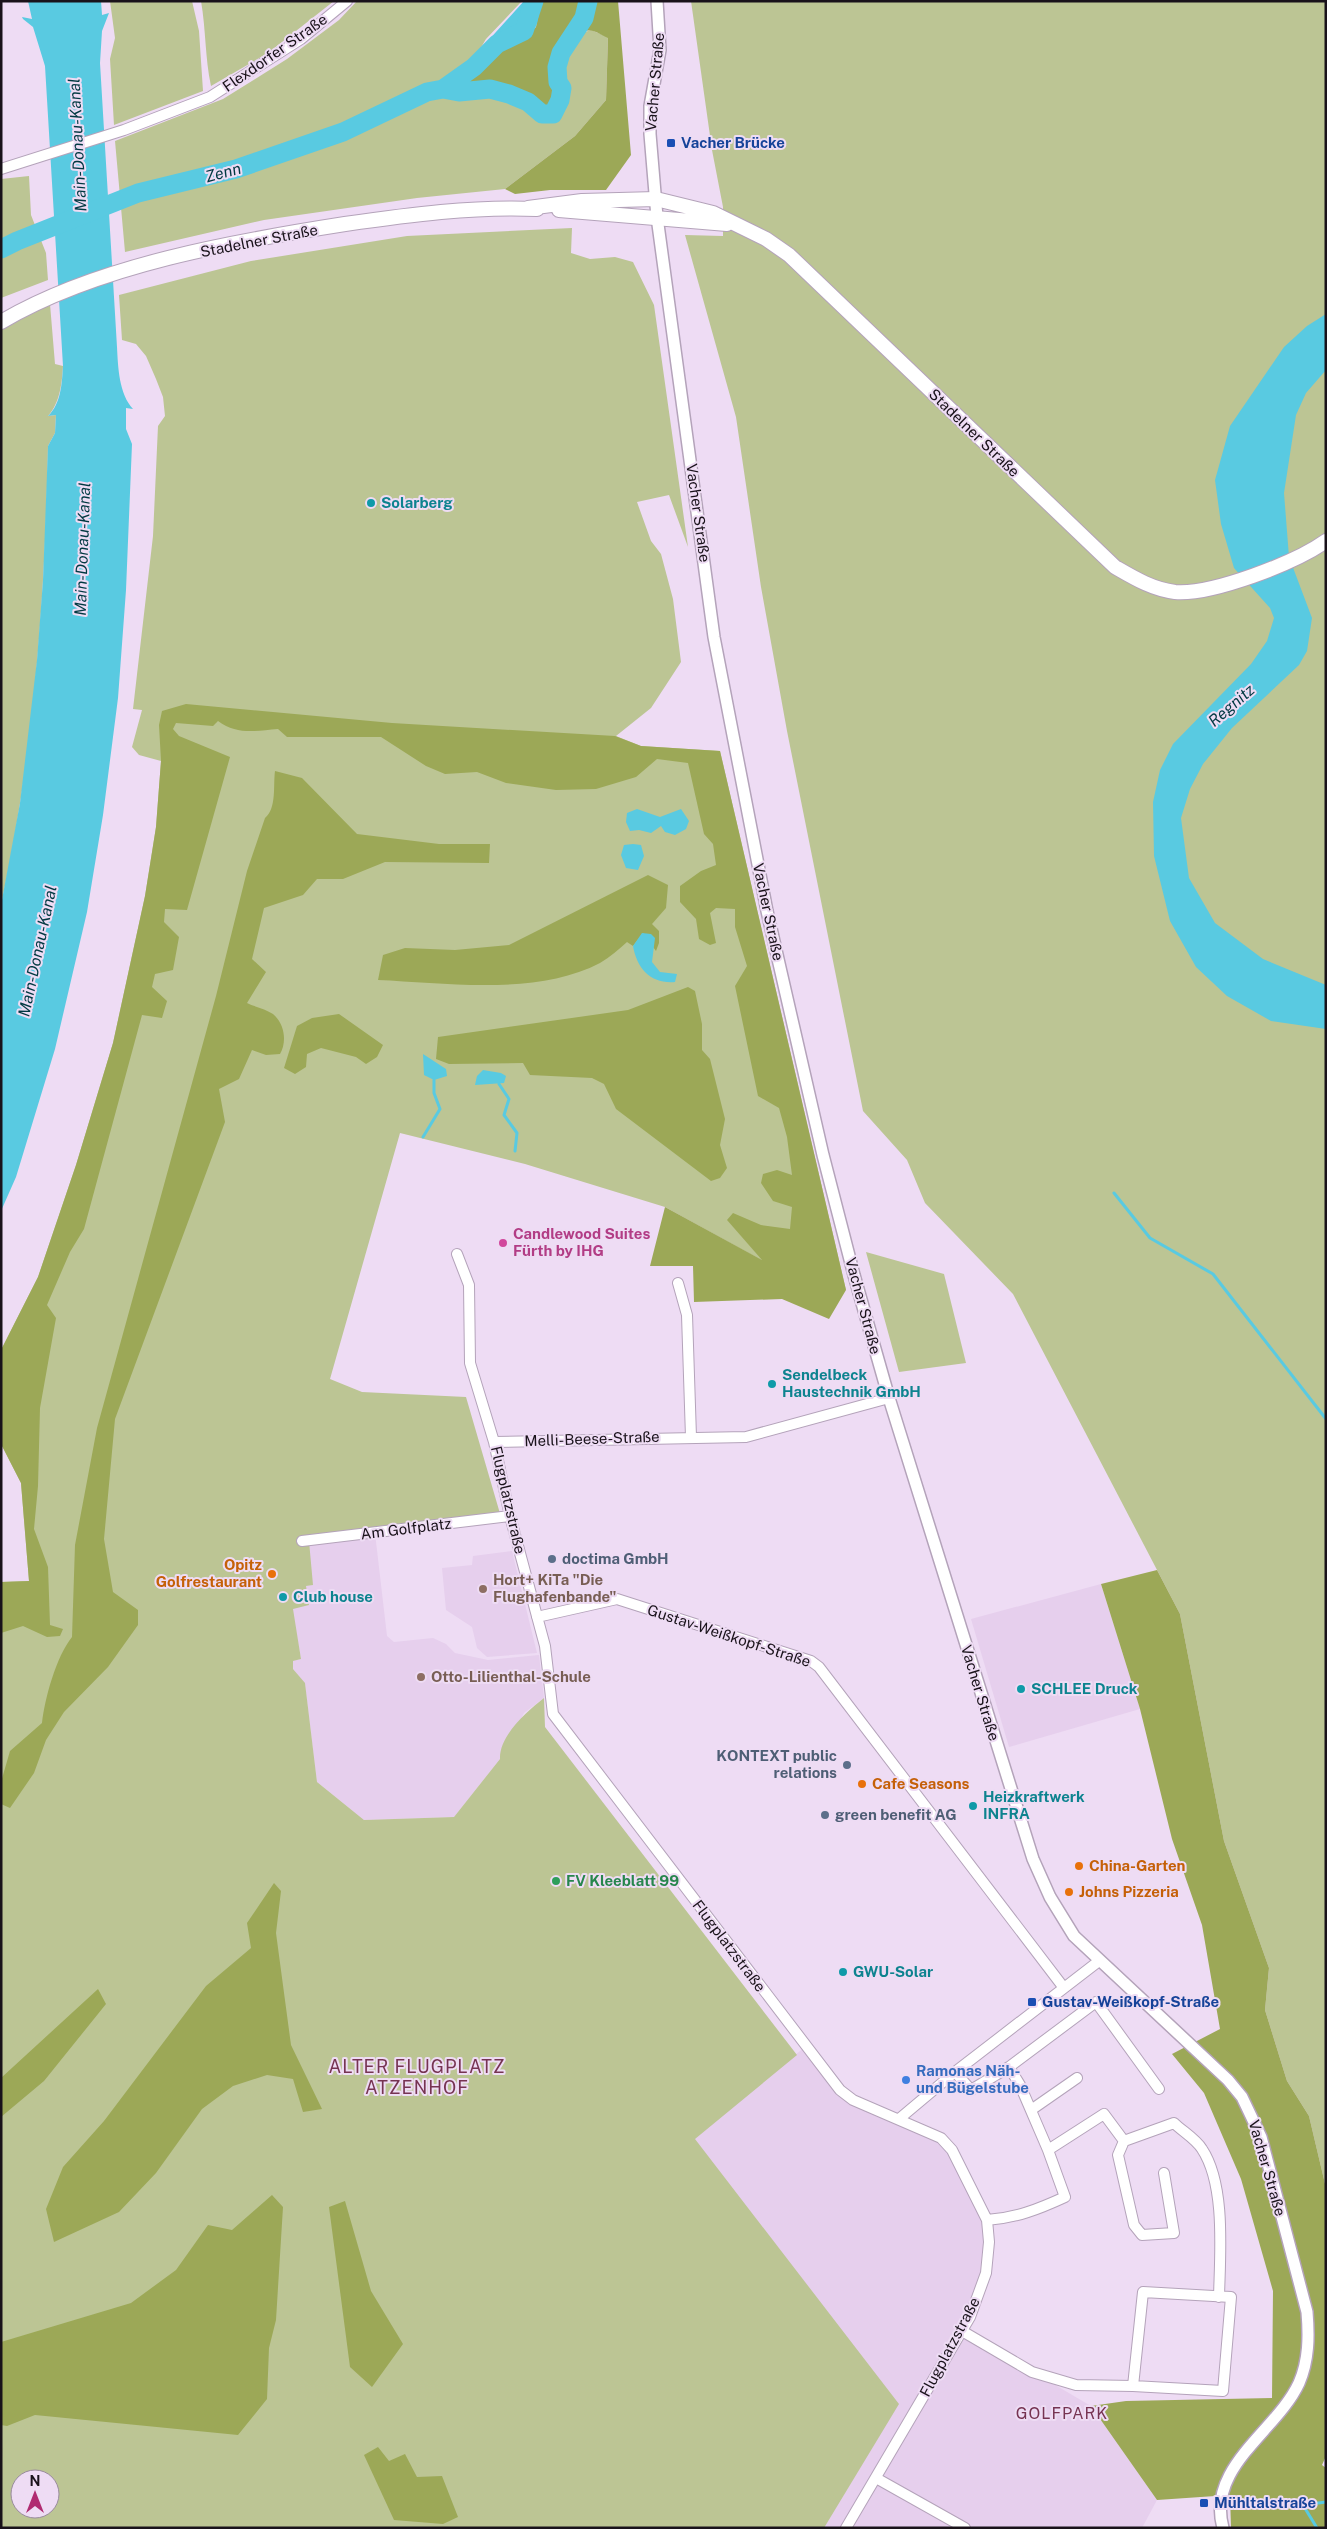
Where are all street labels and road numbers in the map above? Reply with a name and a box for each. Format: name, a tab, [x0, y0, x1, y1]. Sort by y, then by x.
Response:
street label: Flexdorfer Straße	[219, 10, 330, 95]
street label: Vacher Straße	[642, 32, 667, 132]
street label: Stadelner Straße	[199, 221, 319, 260]
street label: Stadelner Straße	[926, 385, 1023, 480]
street label: Vacher Straße	[683, 463, 714, 563]
street label: Vacher Straße	[750, 862, 787, 962]
street label: Vacher Straße	[842, 1256, 885, 1356]
street label: Melli-Beese-Straße	[524, 1428, 660, 1449]
street label: Flugplatzstraße	[488, 1444, 529, 1555]
street label: Am Golfplatz	[360, 1515, 452, 1543]
street label: Gustav-Weißkopf-Straße	[645, 1601, 813, 1670]
street label: Vacher Straße	[958, 1643, 1003, 1743]
street label: Flugplatzstraße	[689, 1897, 769, 1995]
street label: Vacher Straße	[1246, 2118, 1289, 2218]
street label: Flugplatzstraße	[916, 2294, 983, 2399]

